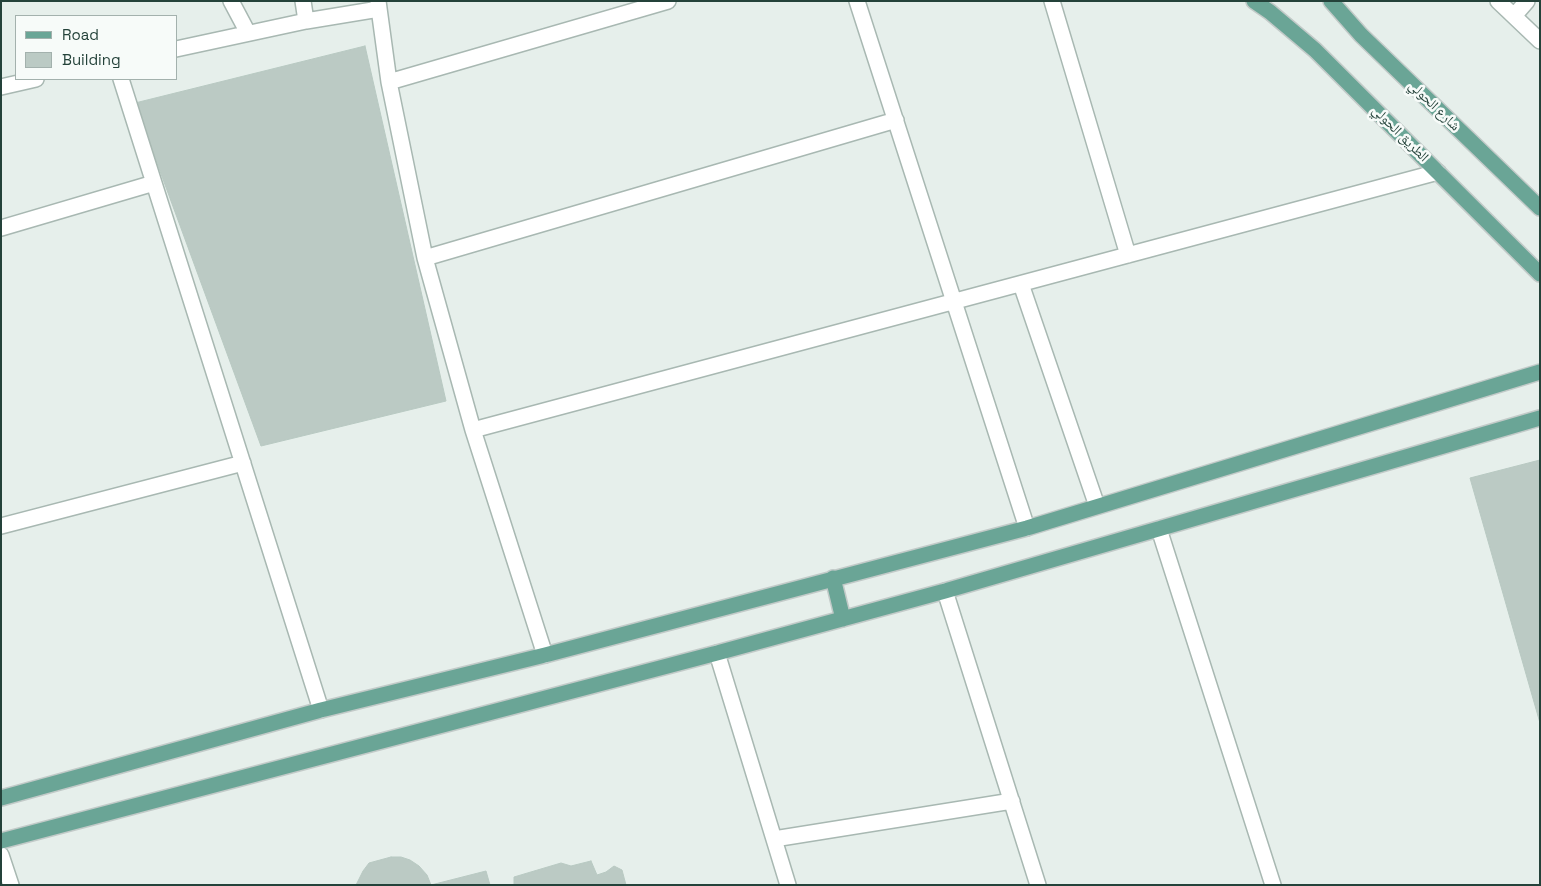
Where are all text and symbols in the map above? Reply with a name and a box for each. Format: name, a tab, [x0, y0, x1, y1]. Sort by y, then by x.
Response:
legend	[15, 15, 178, 80]
text: Road	[62, 25, 99, 44]
text: Building	[62, 50, 121, 69]
street label: شارع الحولي	[1405, 77, 1463, 135]
street label: الطريق الحولي	[1368, 102, 1432, 166]

